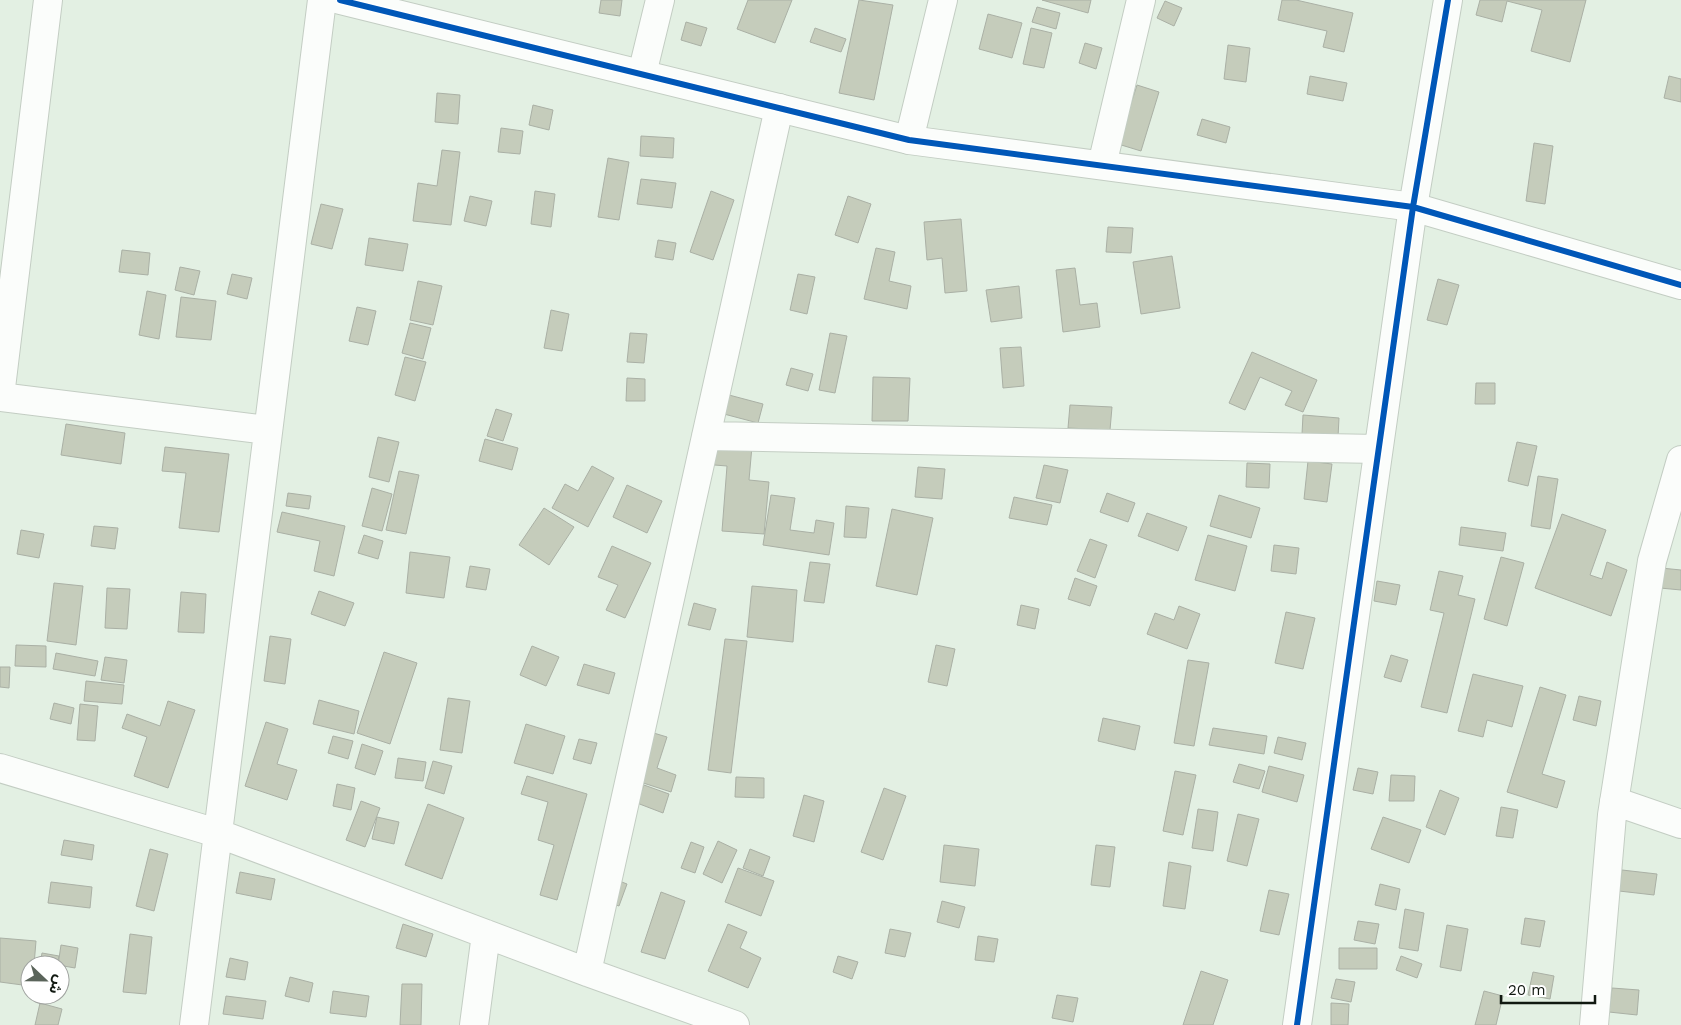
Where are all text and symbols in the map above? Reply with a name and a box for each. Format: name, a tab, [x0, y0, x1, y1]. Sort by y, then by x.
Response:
north arrow	[20, 955, 70, 1005]
scale bar	[1501, 972, 1595, 1004]
text: ش	[46, 973, 68, 997]
text: 20 m	[1508, 981, 1546, 999]

